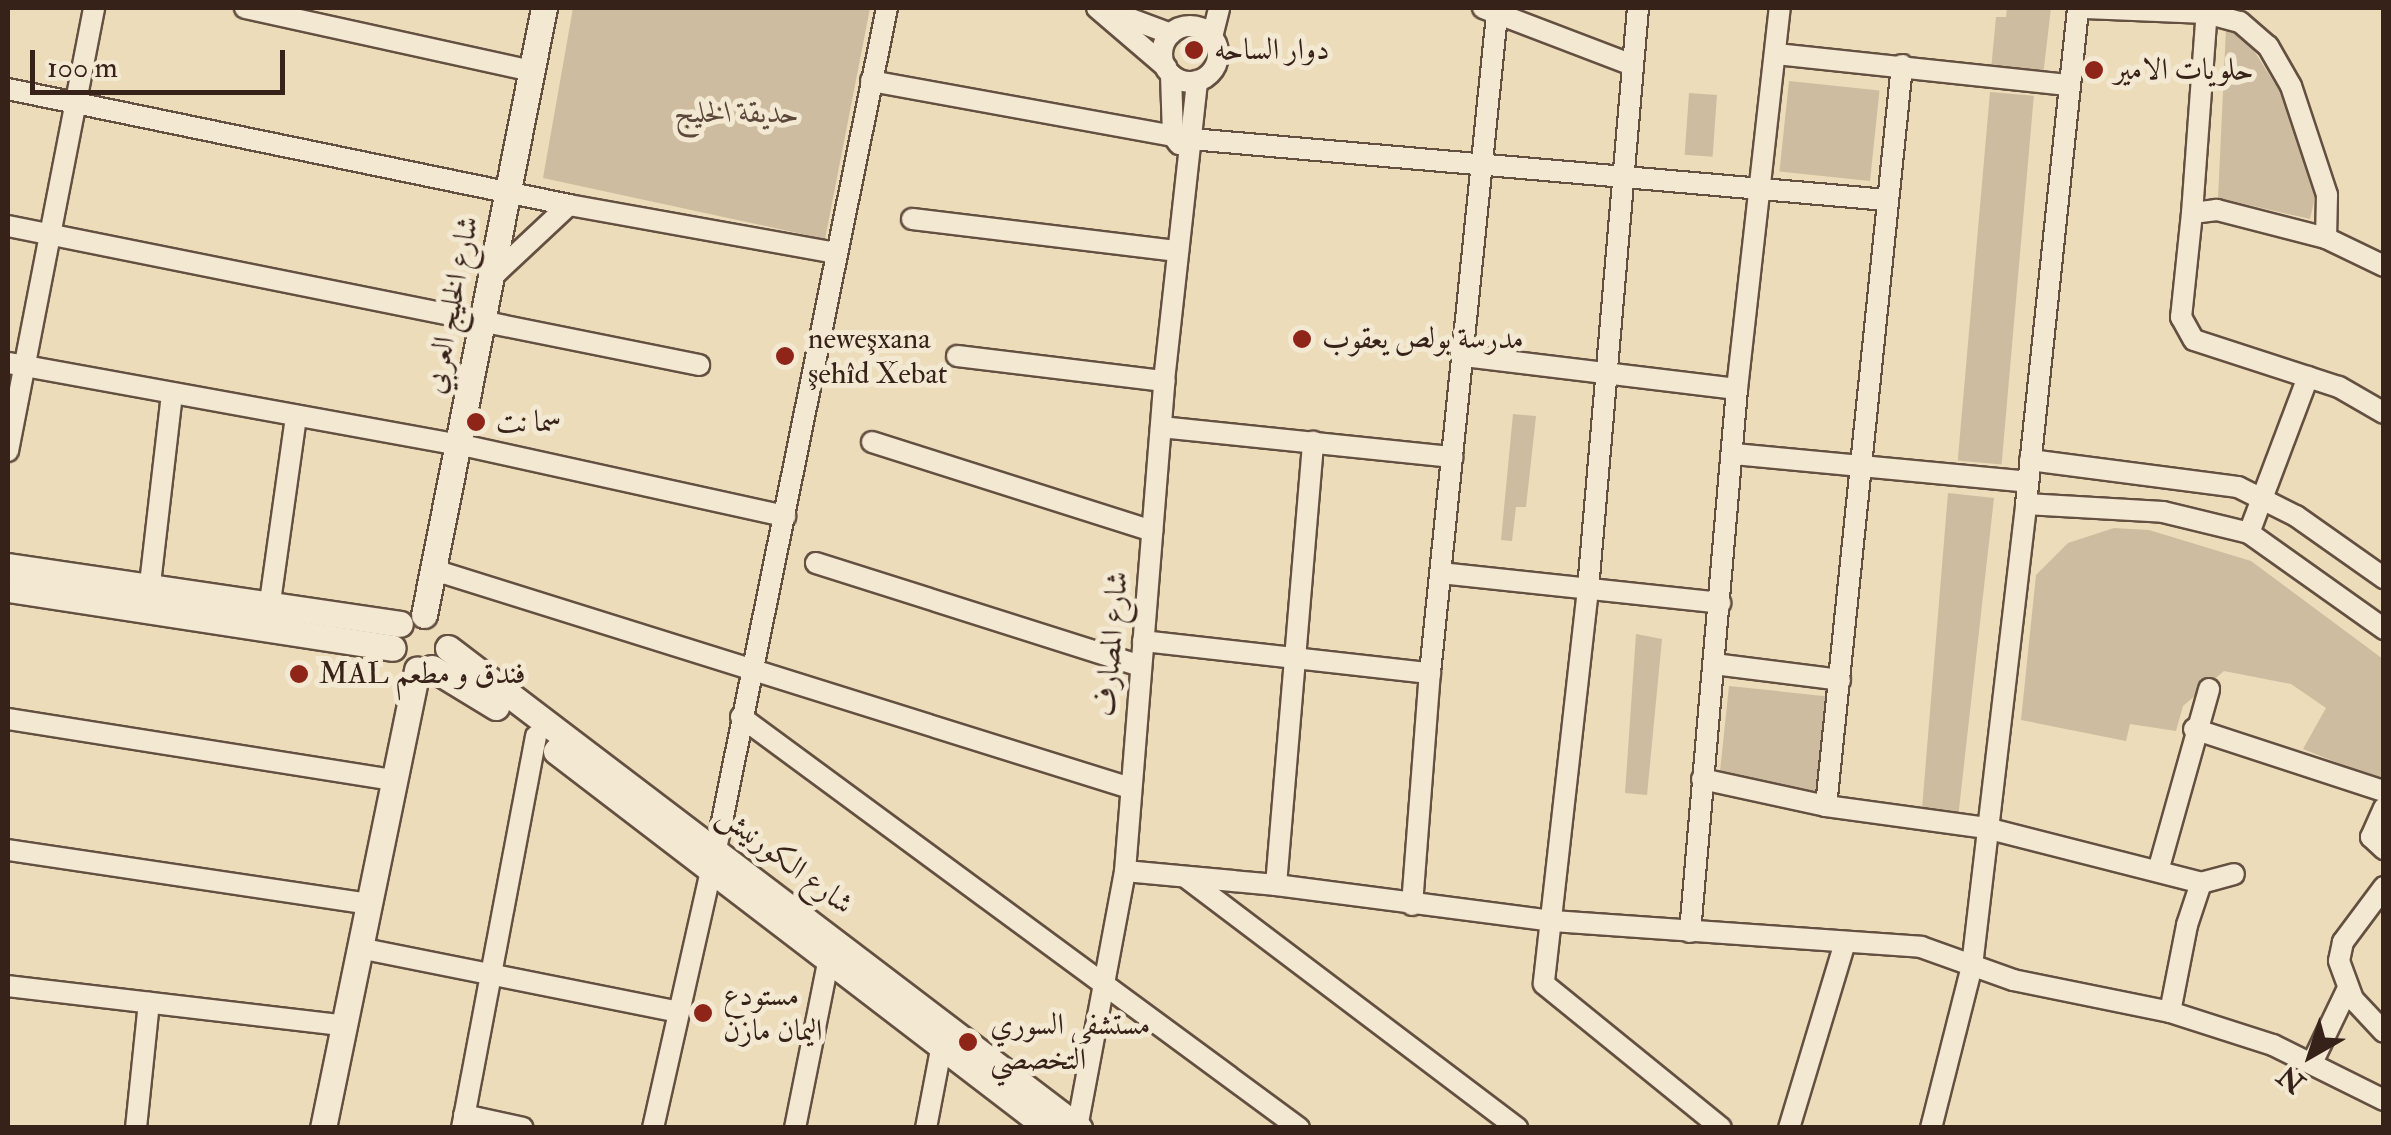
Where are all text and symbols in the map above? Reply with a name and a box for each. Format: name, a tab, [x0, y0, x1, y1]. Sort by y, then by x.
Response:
scale bar	[35, 30, 290, 92]
place label: دوار الساحه	[1214, 32, 1330, 68]
marker: دوار الساحه	[1183, 39, 1205, 61]
text: 100 m	[47, 49, 118, 86]
place label: حلويات الامير	[2114, 52, 2254, 88]
marker: حلويات الامير	[2083, 59, 2105, 81]
park label: حديقة الخليج	[675, 95, 799, 131]
street label: شارع الخليج العربي	[417, 213, 487, 397]
place label: neweşxana şehîd Xebat	[808, 321, 947, 392]
place label: مدرسة بولص يعقوب	[1322, 321, 1524, 357]
marker: مدرسة بولص يعقوب	[1291, 328, 1313, 350]
marker: neweşxana şehîd Xebat	[772, 343, 798, 369]
place label: سما نت	[496, 404, 562, 440]
marker: سما نت	[465, 411, 487, 433]
street label: شارع المصارف	[1088, 570, 1136, 718]
place label: MAL فندق و مطعم	[319, 656, 526, 692]
marker: MAL فندق و مطعم	[288, 663, 310, 685]
street label: شارع الكورنيش	[710, 797, 860, 923]
place label: مستودع اليمان مازن	[723, 978, 823, 1048]
marker: مستودع اليمان مازن	[692, 1002, 714, 1024]
north arrow	[2261, 1005, 2361, 1105]
place label: مستشفى السوري التخصصي	[990, 1007, 1150, 1078]
marker: مستشفى السوري التخصصي	[955, 1029, 981, 1055]
text: N	[2271, 1057, 2313, 1100]

